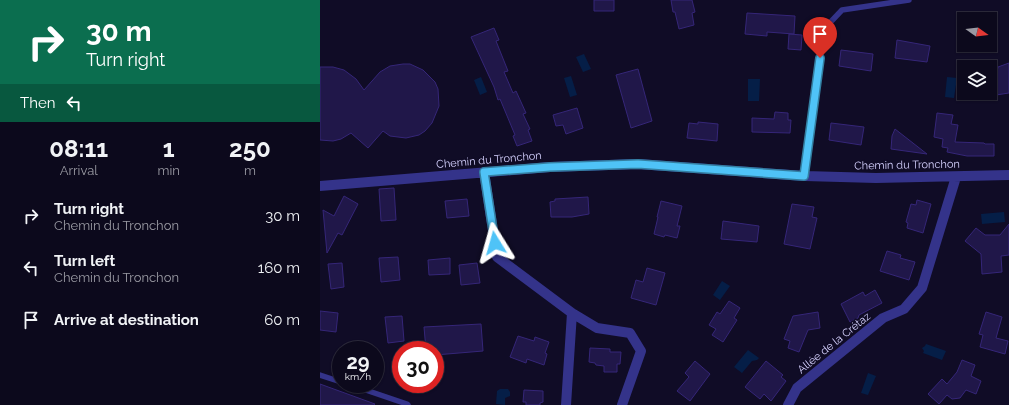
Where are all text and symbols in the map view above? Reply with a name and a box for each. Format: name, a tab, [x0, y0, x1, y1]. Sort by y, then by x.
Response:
north arrow	[957, 12, 997, 52]
map controls	[957, 12, 997, 100]
text: 30 m	[86, 15, 152, 48]
icon: right	[20, 16, 72, 68]
pin	[803, 17, 837, 58]
icon: arrive	[809, 23, 831, 45]
text: Turn right	[86, 49, 165, 70]
button: layers	[957, 60, 997, 100]
icon: left	[63, 92, 85, 114]
text: Then	[20, 94, 55, 112]
text: 08:11	[49, 134, 108, 163]
text: 1	[163, 134, 175, 163]
text: 250	[229, 134, 271, 163]
street label: Chemin du Tronchon	[436, 149, 542, 171]
street label: Chemin du Tronchon	[854, 158, 960, 172]
text: Arrival	[60, 163, 98, 178]
text: min	[157, 163, 180, 178]
text: m	[244, 163, 256, 178]
text: Turn right	[54, 200, 124, 218]
icon: right	[20, 205, 42, 227]
text: 30 m	[265, 207, 300, 225]
text: Chemin du Tronchon	[54, 218, 179, 233]
position arrow	[474, 222, 516, 264]
text: Turn left	[54, 252, 115, 270]
icon: left	[20, 257, 42, 279]
text: 160 m	[258, 259, 300, 277]
text: Chemin du Tronchon	[54, 270, 179, 285]
icon: arrive	[20, 309, 42, 331]
street label: Allée de la Crétaz	[795, 309, 873, 376]
text: Arrive at destination	[54, 311, 199, 329]
text: 60 m	[264, 311, 300, 329]
speed limit sign: 30	[392, 341, 444, 393]
text: 29	[346, 350, 370, 374]
text: km/h	[345, 371, 371, 382]

